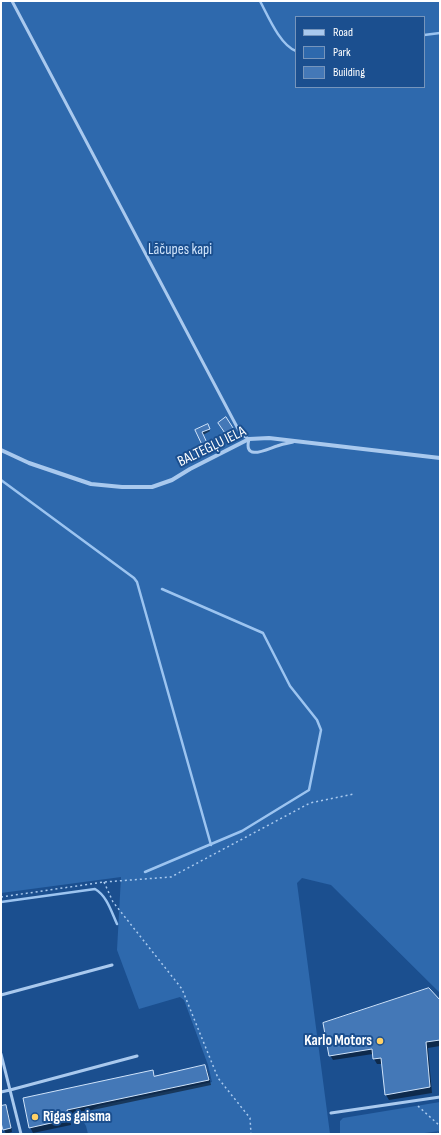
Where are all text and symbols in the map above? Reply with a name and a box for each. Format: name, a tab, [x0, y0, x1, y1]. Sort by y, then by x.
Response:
legend	[295, 16, 425, 88]
text: Road	[333, 25, 353, 40]
text: Park	[333, 45, 351, 60]
text: Building	[333, 65, 365, 80]
park label: Lāčupes kapi	[148, 241, 212, 259]
street label: BALTEGĻU IELA	[175, 423, 249, 471]
place label: Karlo Motors	[304, 1032, 372, 1050]
marker: Karlo Motors	[375, 1036, 385, 1046]
place label: Rīgas gaisma	[43, 1108, 111, 1126]
marker: Rīgas gaisma	[30, 1112, 40, 1122]

